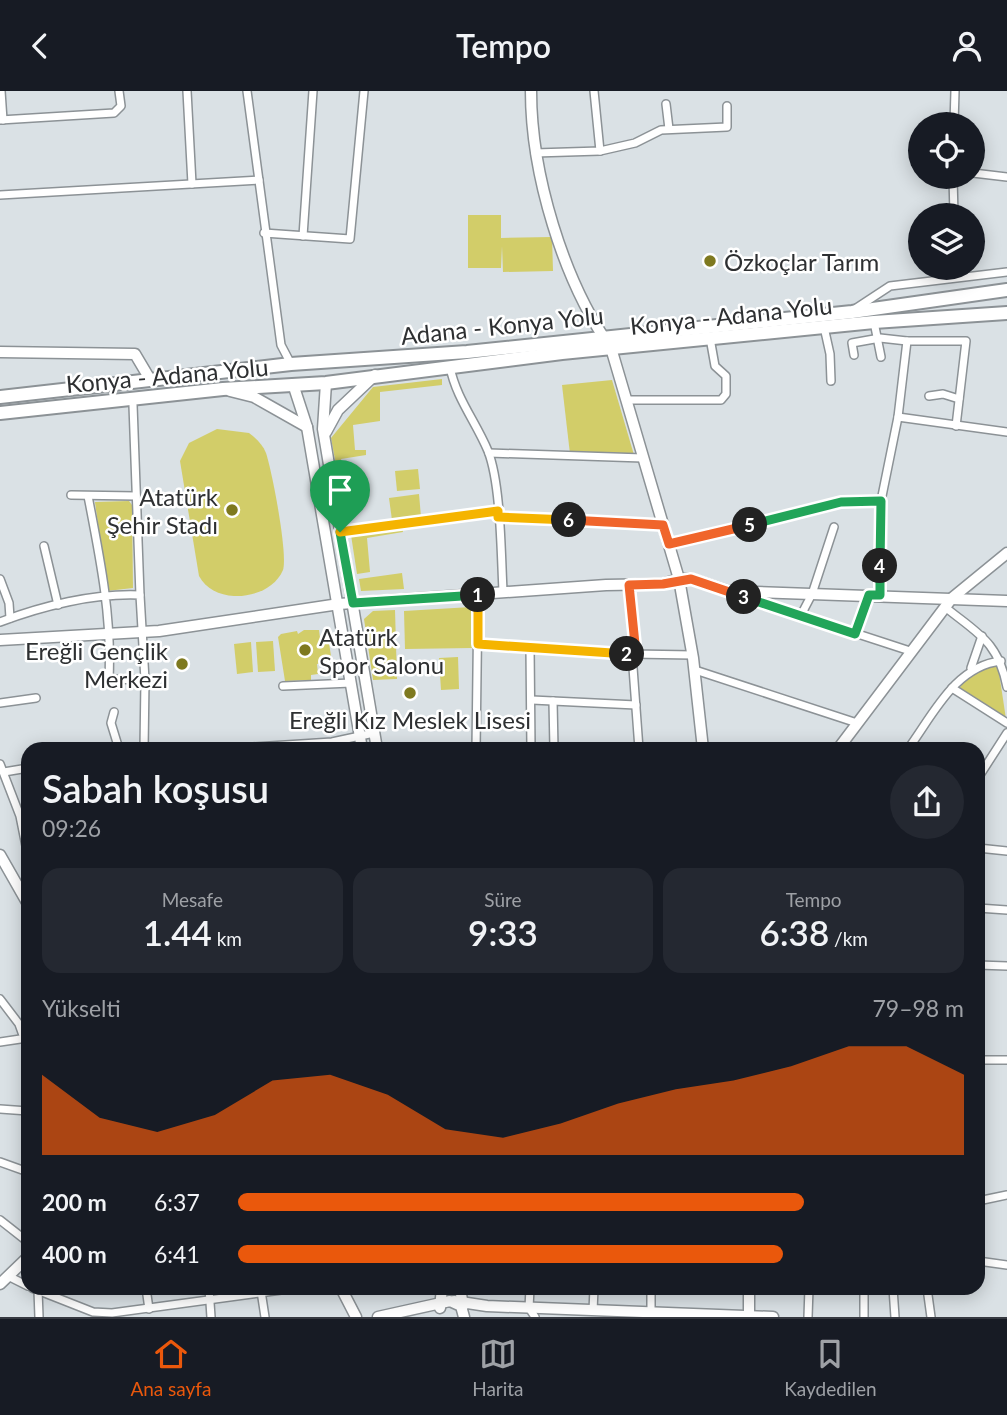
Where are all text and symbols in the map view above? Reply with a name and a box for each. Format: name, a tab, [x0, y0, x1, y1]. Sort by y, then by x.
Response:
text: Tempo	[456, 26, 551, 65]
icon: back	[21, 27, 59, 65]
icon: person	[948, 27, 986, 65]
map controls	[908, 112, 985, 280]
button: locate	[908, 112, 985, 189]
button: layers	[908, 203, 985, 280]
place label: Özkoçlar Tarım	[724, 247, 879, 276]
marker: Özkoçlar Tarım	[702, 253, 718, 269]
street label: Konya - Adana Yolu	[629, 290, 833, 340]
street label: Adana - Konya Yolu	[399, 300, 605, 350]
street label: Konya - Adana Yolu	[65, 352, 269, 398]
pin	[310, 460, 370, 532]
icon: arrive	[321, 471, 359, 509]
place label: Atatürk Şehir Stadı	[107, 482, 219, 539]
marker: Atatürk Şehir Stadı	[224, 502, 240, 518]
pin: 6	[552, 503, 586, 537]
pin: 5	[732, 507, 768, 543]
text: 6	[563, 508, 574, 531]
text: 5	[744, 513, 755, 536]
pin: 4	[862, 549, 898, 583]
text: 4	[874, 554, 885, 577]
pin: 1	[461, 577, 496, 613]
pin: 3	[726, 580, 762, 615]
text: 1	[472, 583, 483, 606]
text: 3	[738, 585, 749, 608]
place label: Atatürk Spor Salonu	[319, 622, 444, 679]
place label: Ereğli Gençlik Merkezi	[25, 636, 169, 693]
pin: 2	[610, 637, 644, 671]
marker: Atatürk Spor Salonu	[297, 642, 313, 658]
text: 2	[621, 642, 632, 665]
marker: Ereğli Gençlik Merkezi	[174, 656, 190, 672]
marker: Ereğli Kız Meslek Lisesi	[402, 685, 418, 701]
place label: Ereğli Kız Meslek Lisesi	[289, 705, 531, 734]
text: Sabah koşusu	[42, 765, 269, 811]
button: share	[890, 765, 964, 839]
text: 09:26	[42, 814, 101, 842]
text: Mesafe	[162, 888, 223, 911]
text: Süre	[484, 888, 522, 911]
text: Tempo	[786, 888, 842, 911]
text: 1.44	[143, 911, 212, 953]
text: 9:33	[468, 911, 538, 953]
text: 6:38	[759, 911, 829, 953]
text: km	[212, 927, 242, 950]
text: /km	[829, 927, 868, 950]
text: Yükselti	[42, 994, 121, 1022]
text: 79–98 m	[872, 994, 964, 1022]
text: 200 m	[42, 1188, 107, 1216]
text: 6:37	[154, 1188, 200, 1216]
text: 400 m	[42, 1240, 107, 1268]
text: 6:41	[154, 1240, 200, 1268]
tab: Ana sayfa	[130, 1335, 211, 1400]
tab: Harita	[472, 1335, 524, 1400]
tab: Kaydedilen	[784, 1335, 877, 1400]

